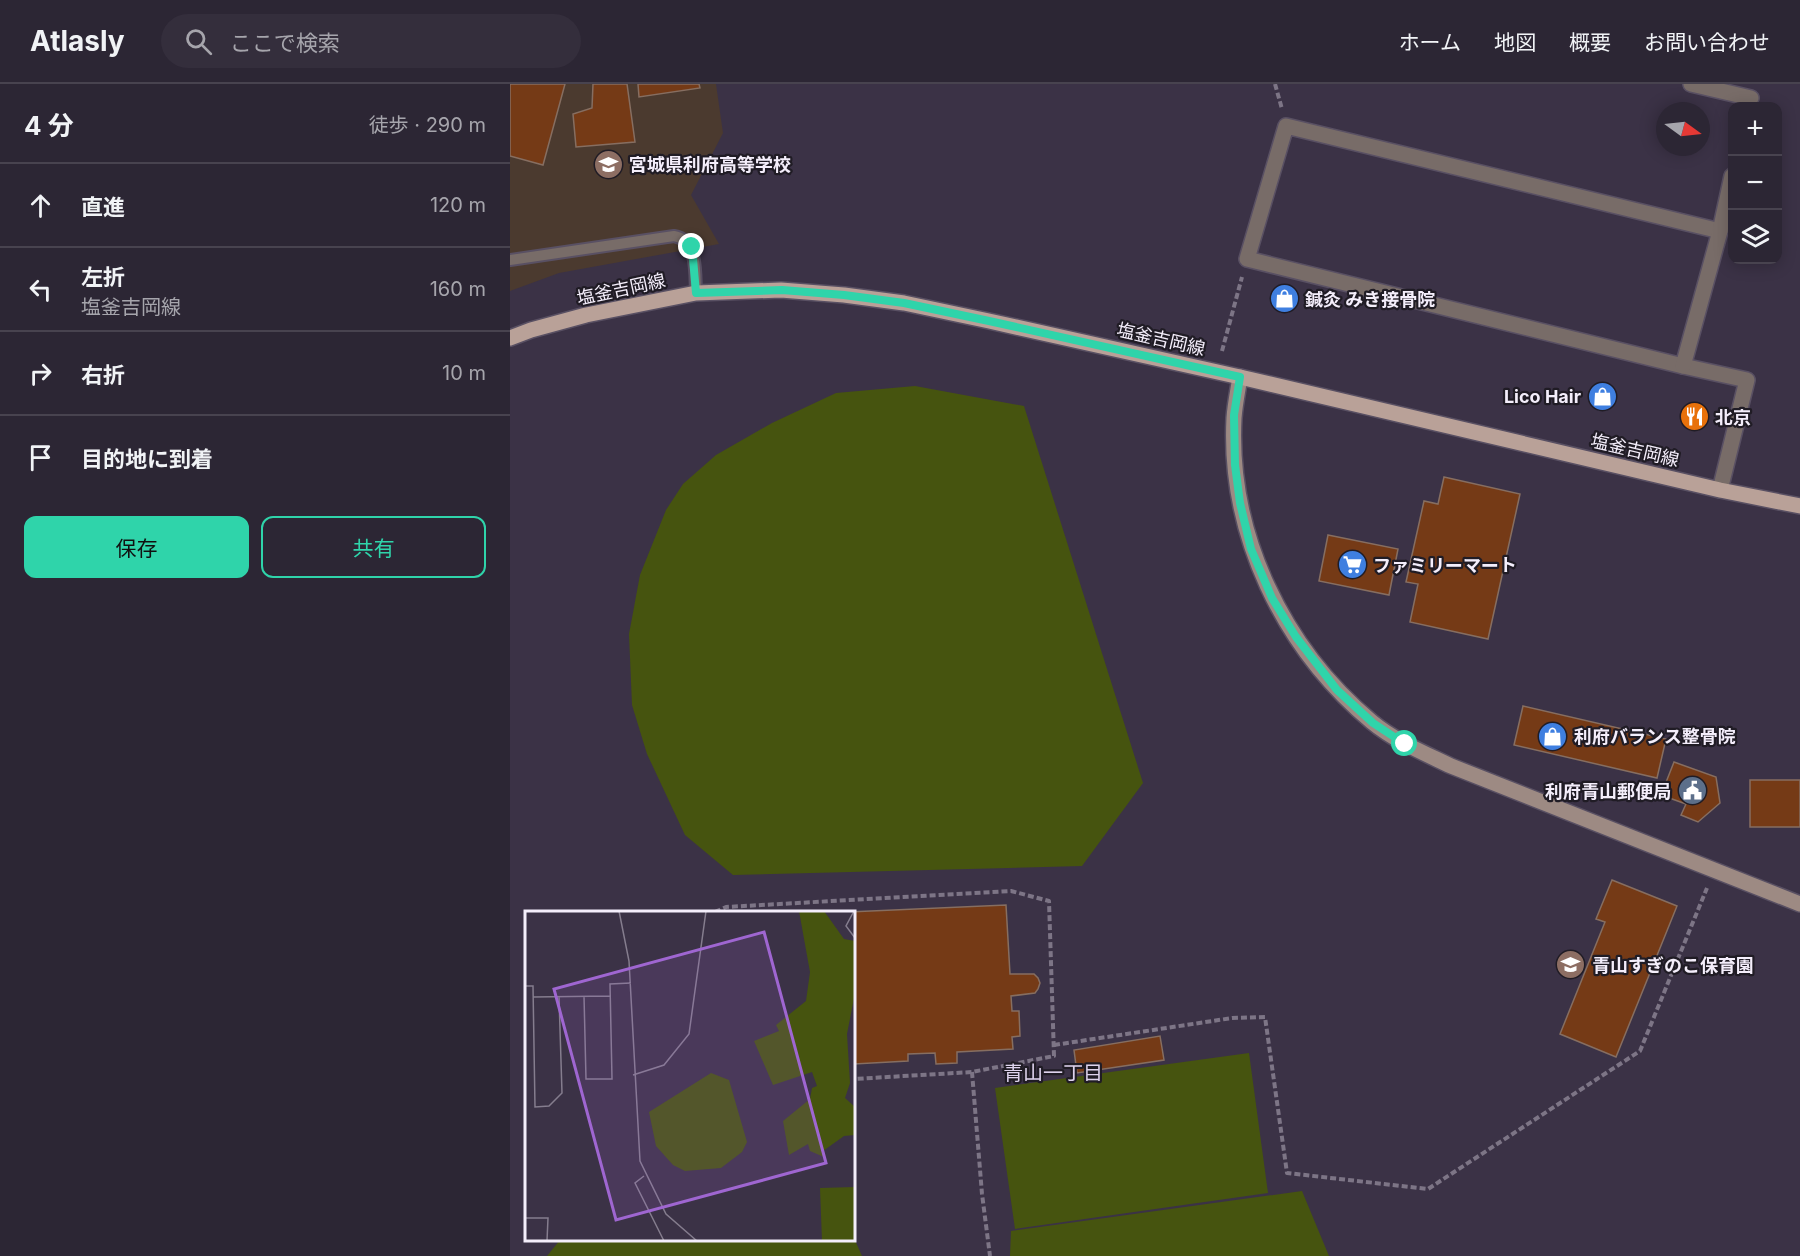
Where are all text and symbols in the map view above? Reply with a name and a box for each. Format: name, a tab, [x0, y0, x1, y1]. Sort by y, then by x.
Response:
search box	[161, 14, 581, 68]
text: Atlasly	[30, 24, 125, 58]
icon: search	[182, 25, 215, 58]
text: ここで検索	[230, 30, 340, 56]
text: ホーム	[1399, 30, 1461, 55]
text: 地図	[1494, 30, 1536, 55]
text: 概要	[1569, 30, 1611, 55]
text: お問い合わせ	[1644, 30, 1770, 55]
north arrow	[1656, 102, 1710, 156]
map controls	[1728, 102, 1782, 264]
button: +	[1728, 102, 1782, 156]
text: 4 分	[24, 110, 74, 141]
text: 徒歩 · 290 m	[369, 113, 486, 137]
school or university icon: 宮城県利府高等学校	[592, 148, 624, 180]
place label: 宮城県利府高等学校	[629, 154, 791, 175]
button: −	[1728, 156, 1782, 210]
icon: ahead	[24, 189, 57, 222]
text: 120 m	[430, 193, 486, 217]
text: 直進	[81, 194, 125, 220]
button: layers	[1728, 210, 1782, 264]
route end	[678, 233, 704, 259]
text: 左折	[81, 264, 125, 290]
street label: 塩釜吉岡線	[575, 269, 667, 309]
icon: left	[24, 273, 57, 306]
text: 160 m	[430, 277, 486, 301]
shop icon: 鍼灸 みき接骨院	[1268, 283, 1300, 315]
place label: 鍼灸 みき接骨院	[1305, 289, 1435, 310]
text: 塩釜吉岡線	[81, 295, 181, 319]
street label: 塩釜吉岡線	[1115, 319, 1207, 359]
icon: right	[24, 357, 57, 390]
text: 10 m	[442, 361, 486, 385]
text: 右折	[81, 362, 125, 388]
shop icon: Lico Hair	[1586, 380, 1618, 412]
place label: Lico Hair	[1504, 386, 1581, 407]
restaurant icon: 北京	[1678, 401, 1710, 433]
place label: 北京	[1715, 407, 1751, 428]
street label: 塩釜吉岡線	[1589, 430, 1681, 470]
icon: arrive	[24, 441, 57, 474]
text: 目的地に到着	[81, 446, 213, 472]
button: 保存	[24, 516, 249, 578]
button: 共有	[261, 516, 486, 578]
supermarket icon: ファミリーマート	[1336, 549, 1368, 581]
place label: ファミリーマート	[1373, 555, 1517, 576]
shop icon: 利府バランス整骨院	[1537, 720, 1569, 752]
place label: 利府バランス整骨院	[1574, 726, 1736, 747]
route start	[1391, 730, 1417, 756]
public building icon: 利府青山郵便局	[1676, 775, 1708, 807]
place label: 利府青山郵便局	[1545, 781, 1671, 802]
inset map	[525, 911, 855, 1241]
school or university icon: 青山すぎのこ保育園	[1555, 949, 1587, 981]
place label: 青山すぎのこ保育園	[1592, 955, 1754, 976]
district label: 青山一丁目	[1003, 1061, 1103, 1085]

